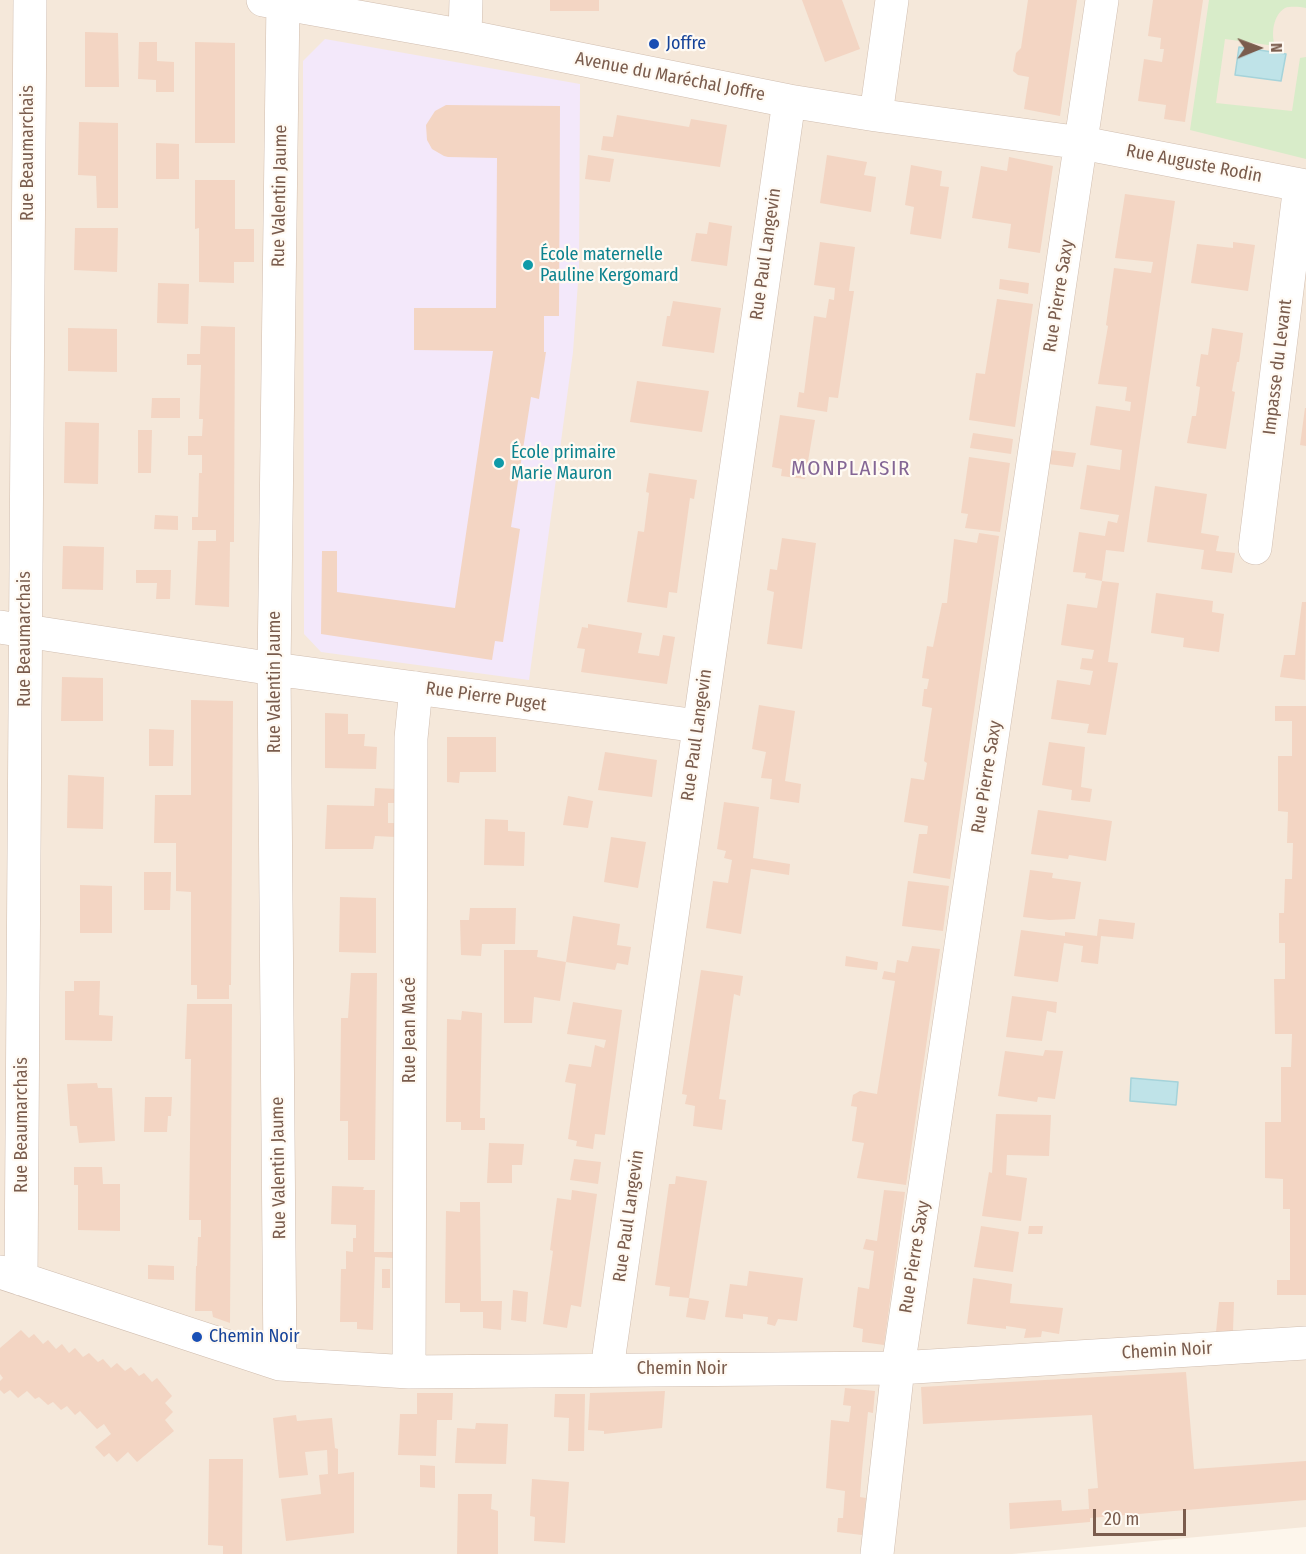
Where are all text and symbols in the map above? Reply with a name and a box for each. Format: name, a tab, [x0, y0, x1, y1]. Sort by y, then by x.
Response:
north arrow	[1228, 18, 1288, 78]
place label: Joffre	[666, 33, 706, 55]
marker: Joffre	[647, 37, 661, 51]
text: N	[1267, 43, 1286, 53]
street label: Avenue du Maréchal Joffre	[573, 48, 767, 106]
street label: Rue Beaumarchais	[17, 85, 39, 221]
street label: Rue Valentin Jaume	[268, 125, 292, 267]
street label: Rue Auguste Rodin	[1124, 140, 1264, 188]
street label: Rue Paul Langevin	[746, 187, 786, 321]
street label: Rue Pierre Saxy	[1039, 238, 1079, 354]
place label: École maternelle Pauline Kergomard	[540, 244, 679, 286]
marker: École maternelle Pauline Kergomard	[521, 258, 535, 272]
street label: Impasse du Levant	[1259, 298, 1297, 436]
place label: École primaire Marie Mauron	[511, 442, 616, 484]
marker: École primaire Marie Mauron	[492, 456, 506, 470]
district label: MONPLAISIR	[791, 456, 911, 482]
street label: Rue Beaumarchais	[14, 571, 36, 707]
street label: Rue Valentin Jaume	[264, 611, 286, 753]
street label: Rue Paul Langevin	[677, 668, 717, 802]
street label: Rue Pierre Puget	[424, 678, 548, 716]
street label: Rue Pierre Saxy	[967, 719, 1007, 835]
street label: Rue Jean Macé	[399, 977, 421, 1083]
street label: Rue Beaumarchais	[11, 1057, 33, 1193]
street label: Rue Valentin Jaume	[267, 1097, 291, 1239]
street label: Rue Paul Langevin	[609, 1149, 649, 1283]
street label: Rue Pierre Saxy	[895, 1199, 935, 1315]
place label: Chemin Noir	[209, 1326, 300, 1348]
marker: Chemin Noir	[190, 1330, 204, 1344]
street label: Chemin Noir	[1121, 1338, 1213, 1364]
street label: Chemin Noir	[637, 1358, 727, 1380]
scale bar	[1096, 1497, 1189, 1535]
text: 20 m	[1104, 1508, 1139, 1530]

